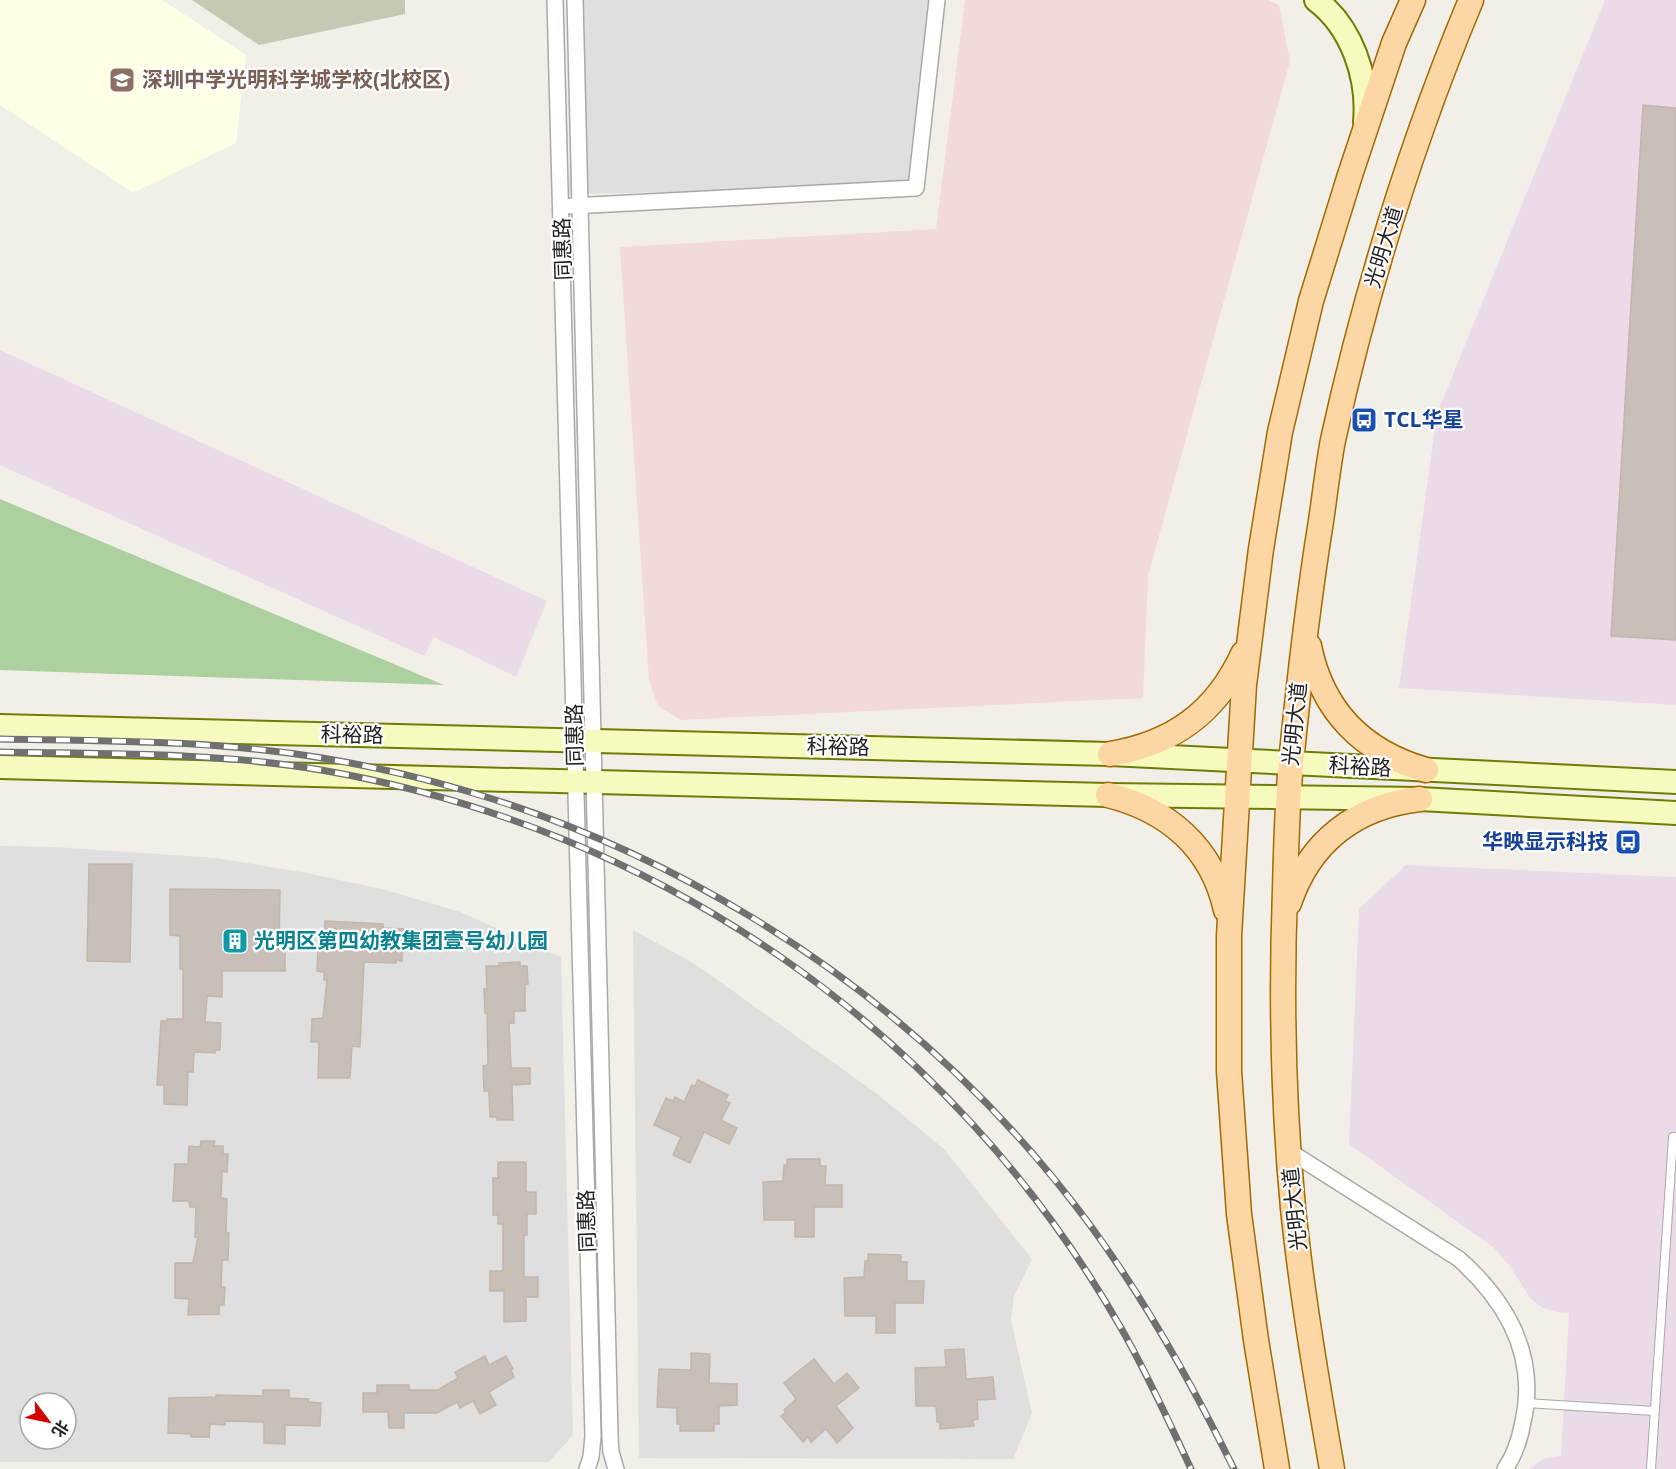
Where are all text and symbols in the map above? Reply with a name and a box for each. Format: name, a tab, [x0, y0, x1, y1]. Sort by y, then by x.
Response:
school or university icon: 深圳中学光明科学城学校(北校区)	[107, 65, 137, 95]
place label: 深圳中学光明科学城学校(北校区)	[142, 65, 450, 93]
street label: 光明大道	[1357, 202, 1409, 291]
street label: 同惠路	[547, 217, 577, 281]
bus stop icon: TCL华星	[1349, 405, 1379, 435]
place label: TCL华星	[1384, 405, 1463, 433]
street label: 光明大道	[1276, 681, 1312, 767]
street label: 同惠路	[559, 703, 589, 767]
street label: 科裕路	[320, 719, 384, 749]
street label: 科裕路	[806, 731, 870, 761]
street label: 科裕路	[1328, 750, 1392, 782]
place label: 华映显示科技	[1482, 827, 1608, 855]
bus stop icon: 华映显示科技	[1613, 827, 1643, 857]
building icon: 光明区第四幼教集团壹号幼儿园	[220, 926, 250, 956]
place label: 光明区第四幼教集团壹号幼儿园	[254, 926, 548, 954]
street label: 光明大道	[1276, 1166, 1312, 1252]
street label: 同惠路	[571, 1189, 601, 1253]
north arrow	[18, 1391, 78, 1451]
text: 北	[47, 1416, 74, 1442]

